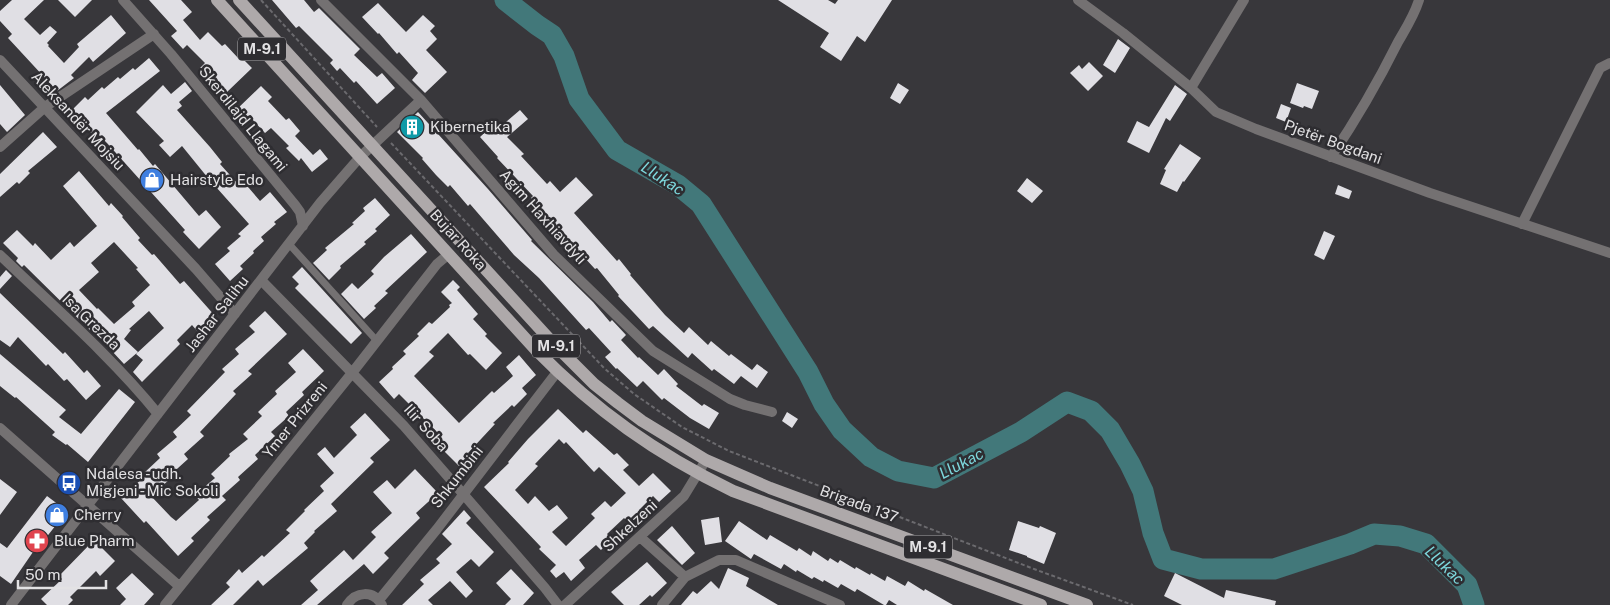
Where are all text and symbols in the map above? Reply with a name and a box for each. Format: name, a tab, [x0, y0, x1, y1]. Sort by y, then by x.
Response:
road number: M-9.1	[238, 38, 286, 61]
street label: Skerdilajd Llagami	[196, 63, 291, 175]
street label: Aleksandër Mojsiu	[28, 68, 128, 174]
building icon: Kibernetika	[399, 114, 425, 140]
street label: Pjetër Bogdani	[1282, 116, 1384, 167]
place label: Kibernetika	[430, 118, 510, 135]
water label: Llukac	[638, 157, 688, 199]
street label: Agim Haxhiavdyli	[497, 166, 590, 267]
shop icon: Hairstyle Edo	[139, 167, 165, 193]
place label: Hairstyle Edo	[170, 171, 264, 188]
street label: Bujar Roka	[427, 206, 490, 273]
street label: Jashar Salihu	[182, 272, 252, 355]
street label: Isa Grezda	[59, 290, 124, 353]
road number: M-9.1	[532, 334, 580, 358]
street label: Ymer Prizreni	[259, 378, 330, 461]
street label: Ilir Soba	[401, 401, 452, 455]
street label: Shkumbini	[427, 442, 486, 511]
water label: Llukac	[936, 444, 987, 483]
place label: Ndalesa - udh. Migjeni - Mic Sokoli	[86, 465, 218, 499]
bus stop icon: Ndalesa - udh. Migjeni - Mic Sokoli	[56, 470, 82, 496]
street label: Brigada 137	[818, 481, 901, 526]
street label: Shkelzeni	[599, 496, 660, 555]
shop icon: Cherry	[44, 502, 70, 528]
place label: Cherry	[74, 506, 121, 523]
pharmacy icon: Blue Pharm	[24, 528, 50, 554]
place label: Blue Pharm	[54, 532, 134, 549]
road number: M-9.1	[904, 536, 952, 558]
water label: Llukac	[1421, 542, 1468, 589]
scale bar	[18, 558, 105, 590]
text: 50 m	[25, 566, 60, 583]

